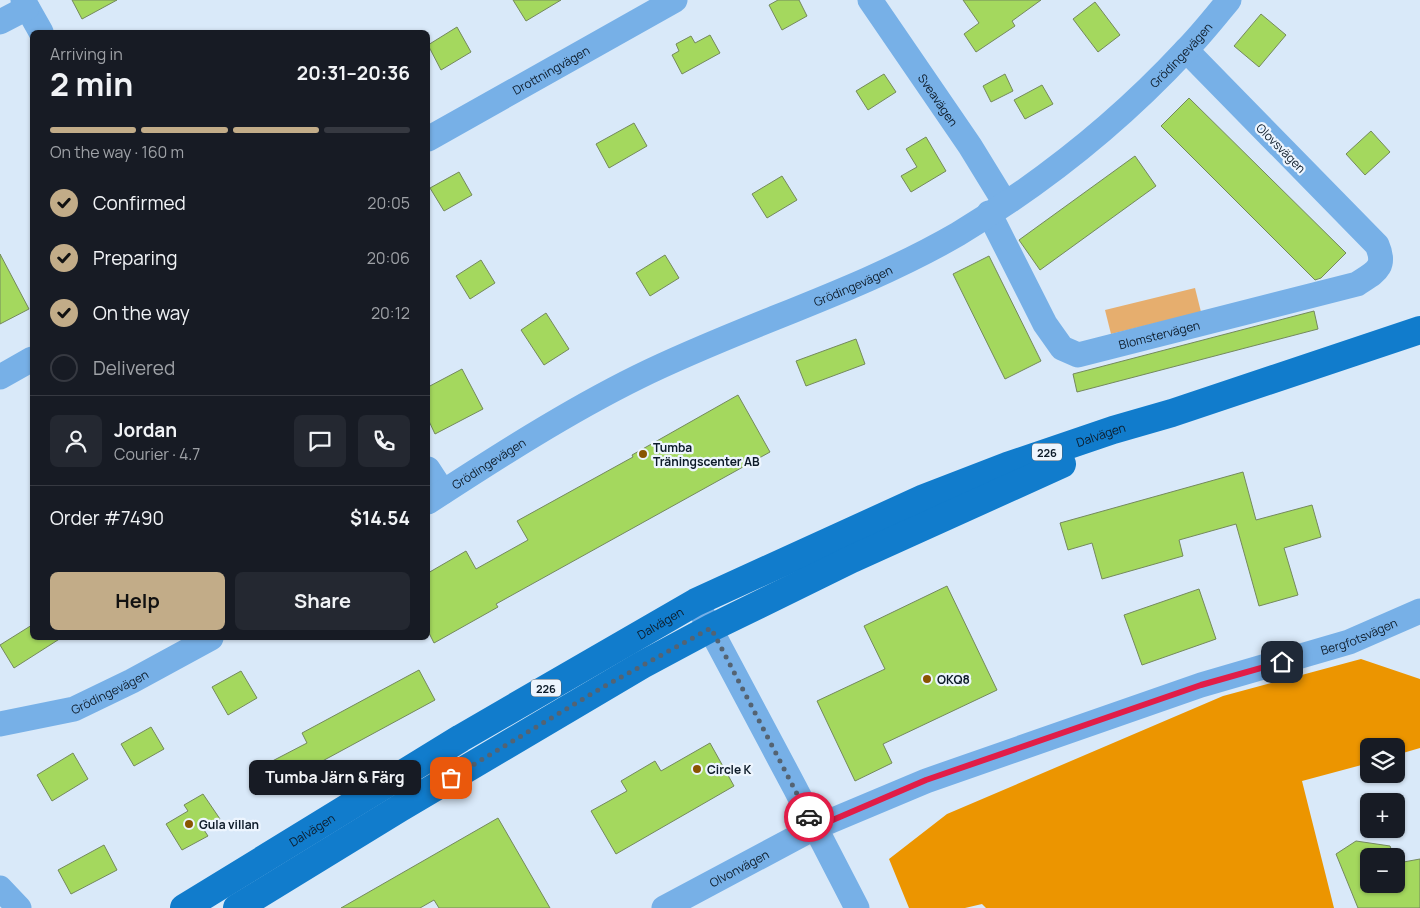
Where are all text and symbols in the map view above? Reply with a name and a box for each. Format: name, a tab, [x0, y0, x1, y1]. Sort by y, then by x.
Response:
street label: Grödingevägen	[1146, 18, 1216, 91]
street label: Drottningvägen	[509, 41, 593, 98]
text: Arriving in	[50, 43, 123, 65]
text: 20:31–20:36	[297, 60, 410, 86]
text: 2 min	[50, 62, 133, 106]
street label: Sveavägen	[914, 70, 962, 129]
street label: Olovsvägen	[1252, 119, 1310, 177]
text: On the way · 160 m	[50, 141, 184, 163]
icon: check	[50, 189, 78, 217]
text: Confirmed	[93, 190, 186, 216]
text: 20:05	[367, 192, 410, 214]
icon: check	[50, 244, 78, 272]
text: Preparing	[93, 245, 178, 271]
text: 20:06	[367, 247, 410, 269]
street label: Grödingevägen	[811, 261, 895, 310]
icon: check	[50, 299, 78, 327]
text: On the way	[93, 300, 190, 326]
text: 20:12	[371, 302, 410, 324]
street label: Blomstervägen	[1117, 316, 1202, 353]
text: Delivered	[93, 355, 175, 381]
button: person	[50, 415, 102, 467]
button: chat	[294, 415, 346, 467]
button: phone	[358, 415, 410, 467]
text: Jordan	[114, 417, 177, 443]
street label: Dalvägen	[1074, 418, 1127, 450]
street label: Grödingevägen	[448, 433, 529, 493]
place label: Tumba Träningscenter AB	[653, 439, 760, 470]
text: Courier · 4.7	[114, 443, 200, 465]
road number: 226	[1032, 444, 1062, 461]
marker: Tumba Träningscenter AB	[637, 448, 649, 460]
text: Order #7490	[50, 505, 164, 531]
text: $14.54	[350, 505, 410, 531]
button: Help	[50, 572, 225, 630]
button: Share	[235, 572, 410, 630]
street label: Dalvägen	[634, 603, 686, 643]
street label: Bergfotsvägen	[1318, 614, 1400, 658]
pin	[1261, 641, 1303, 683]
icon: home	[1268, 648, 1296, 676]
street label: Grödingevägen	[68, 665, 151, 718]
place label: OKQ8	[937, 671, 970, 688]
marker: OKQ8	[921, 673, 933, 685]
road number: 226	[531, 680, 561, 696]
map controls	[1360, 738, 1405, 893]
button: layers	[1360, 738, 1405, 783]
pin	[430, 757, 472, 799]
callout: Tumba Järn & Färg	[248, 760, 421, 796]
place label: Circle K	[707, 761, 752, 778]
marker: Circle K	[691, 763, 703, 775]
icon: bag	[437, 764, 465, 792]
text: Tumba Järn & Färg	[265, 766, 405, 788]
courier	[784, 792, 834, 842]
button: +	[1360, 793, 1405, 838]
icon: car	[795, 803, 823, 831]
street label: Dalvägen	[286, 809, 338, 850]
place label: Gula villan	[199, 816, 259, 833]
marker: Gula villan	[183, 818, 195, 830]
street label: Olvonvägen	[706, 845, 772, 891]
button: −	[1360, 848, 1405, 893]

